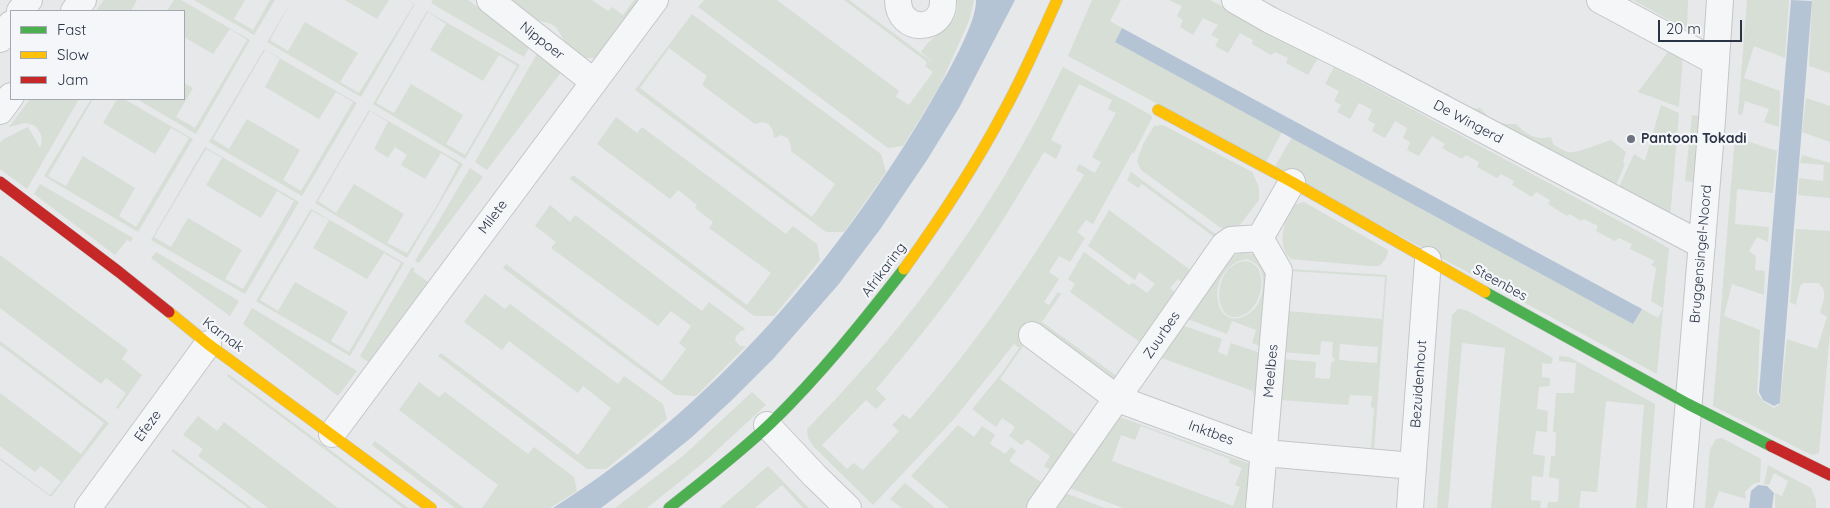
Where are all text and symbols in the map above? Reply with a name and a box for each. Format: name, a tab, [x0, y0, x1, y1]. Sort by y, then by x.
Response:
legend	[10, 10, 185, 100]
scale bar	[1660, 10, 1744, 42]
street label: Nippoer	[516, 18, 568, 64]
text: 20 m	[1666, 19, 1701, 38]
text: Fast	[57, 20, 86, 39]
text: Slow	[57, 45, 89, 64]
text: Jam	[57, 70, 88, 89]
street label: De Wingerd	[1430, 97, 1506, 147]
place label: Pantoon Tokadi	[1641, 131, 1747, 147]
marker: Pantoon Tokadi	[1625, 133, 1637, 145]
street label: Bruggensingel-Noord	[1687, 184, 1715, 324]
street label: Milete	[475, 197, 511, 237]
street label: Afrikaring	[858, 240, 910, 300]
street label: Steenbes	[1470, 261, 1530, 305]
street label: Zuurbes	[1140, 308, 1184, 362]
street label: Karnak	[199, 314, 247, 356]
street label: Bezuidenhout	[1408, 339, 1430, 429]
street label: Meelbes	[1260, 344, 1282, 398]
street label: Efeze	[131, 407, 165, 445]
street label: Inktbes	[1186, 417, 1236, 449]

